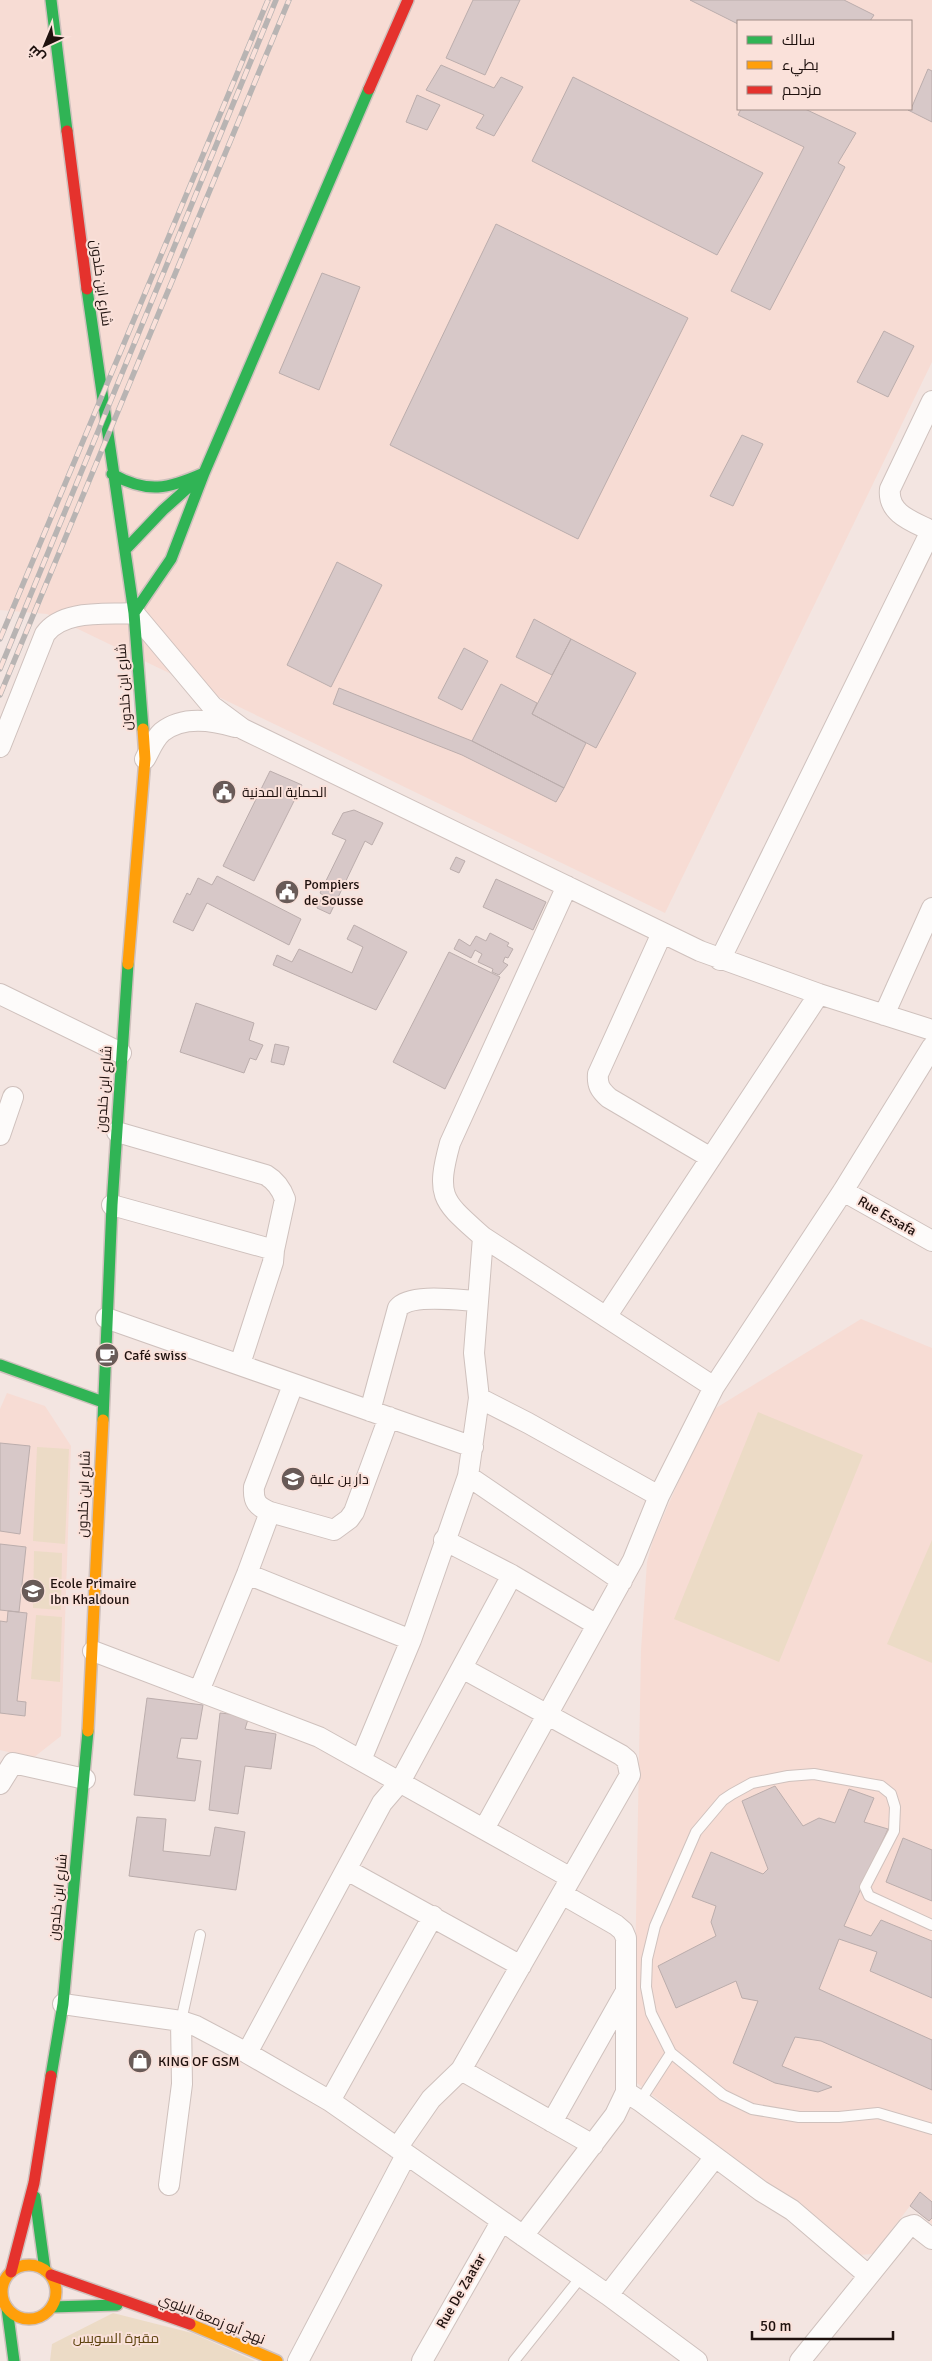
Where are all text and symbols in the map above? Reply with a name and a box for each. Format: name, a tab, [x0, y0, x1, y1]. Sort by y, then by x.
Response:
north arrow	[20, 20, 70, 70]
legend	[737, 20, 912, 110]
text: سالك	[782, 31, 815, 49]
text: ش	[24, 42, 49, 66]
text: بطيء	[782, 56, 819, 77]
text: مزدحم	[782, 81, 822, 100]
street label: شارع ابن خلدون	[87, 239, 115, 327]
street label: شارع ابن خلدون	[112, 643, 136, 731]
public building icon: الحماية المدنية	[211, 779, 237, 805]
place label: الحماية المدنية	[242, 784, 327, 801]
place label: Pompiers de Sousse	[304, 876, 363, 909]
public building icon: Pompiers de Sousse	[274, 879, 300, 905]
street label: شارع ابن خلدون	[92, 1045, 116, 1133]
street label: Rue Essafa	[855, 1192, 919, 1240]
cafe icon: Café swiss	[94, 1342, 120, 1368]
place label: Café swiss	[124, 1347, 187, 1364]
street label: شارع ابن خلدون	[74, 1450, 94, 1538]
school or university icon: دار بن علية	[280, 1466, 306, 1492]
place label: دار بن علية	[310, 1471, 369, 1488]
place label: Ecole Primaire Ibn Khaldoun	[50, 1575, 137, 1608]
school or university icon: Ecole Primaire Ibn Khaldoun	[20, 1578, 46, 1604]
street label: شارع ابن خلدون	[45, 1853, 71, 1941]
shop icon: KING OF GSM	[127, 2048, 153, 2074]
place label: KING OF GSM	[158, 2053, 240, 2070]
street label: Rue De Zaatar	[433, 2250, 490, 2332]
street label: نهج أبو زمعة البلوي	[155, 2289, 268, 2351]
scale bar	[752, 2308, 893, 2340]
text: 50 m	[760, 2317, 791, 2335]
park label: مقبرة السويس	[73, 2330, 159, 2347]

